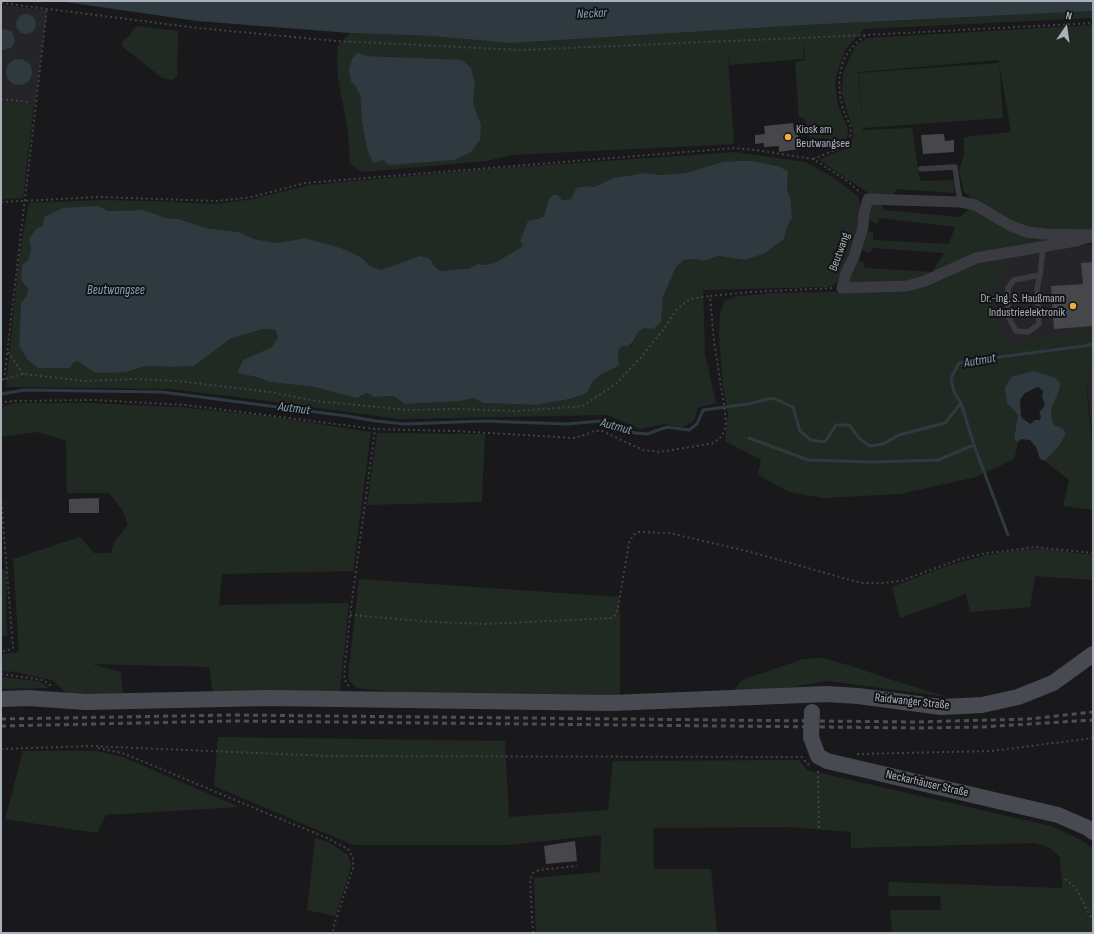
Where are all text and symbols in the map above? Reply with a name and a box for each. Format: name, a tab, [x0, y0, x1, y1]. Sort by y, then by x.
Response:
water label: Neckar	[577, 5, 607, 23]
north arrow	[1046, 8, 1086, 48]
text: N	[1064, 9, 1073, 23]
place label: Kiosk am Beutwangsee	[796, 123, 850, 151]
marker: Kiosk am Beutwangsee	[783, 132, 793, 142]
street label: Beutwang	[826, 231, 854, 273]
water label: Beutwangsee	[87, 283, 145, 299]
place label: Dr.-Ing. S. Haußmann Industrieelektronik	[980, 292, 1065, 320]
marker: Dr.-Ing. S. Haußmann Industrieelektronik	[1068, 301, 1078, 311]
water label: Autmut	[963, 351, 997, 371]
water label: Autmut	[277, 399, 311, 419]
water label: Autmut	[599, 415, 633, 439]
street label: Raidwanger Straße	[874, 691, 950, 713]
street label: Neckarhäuser Straße	[884, 768, 970, 800]

